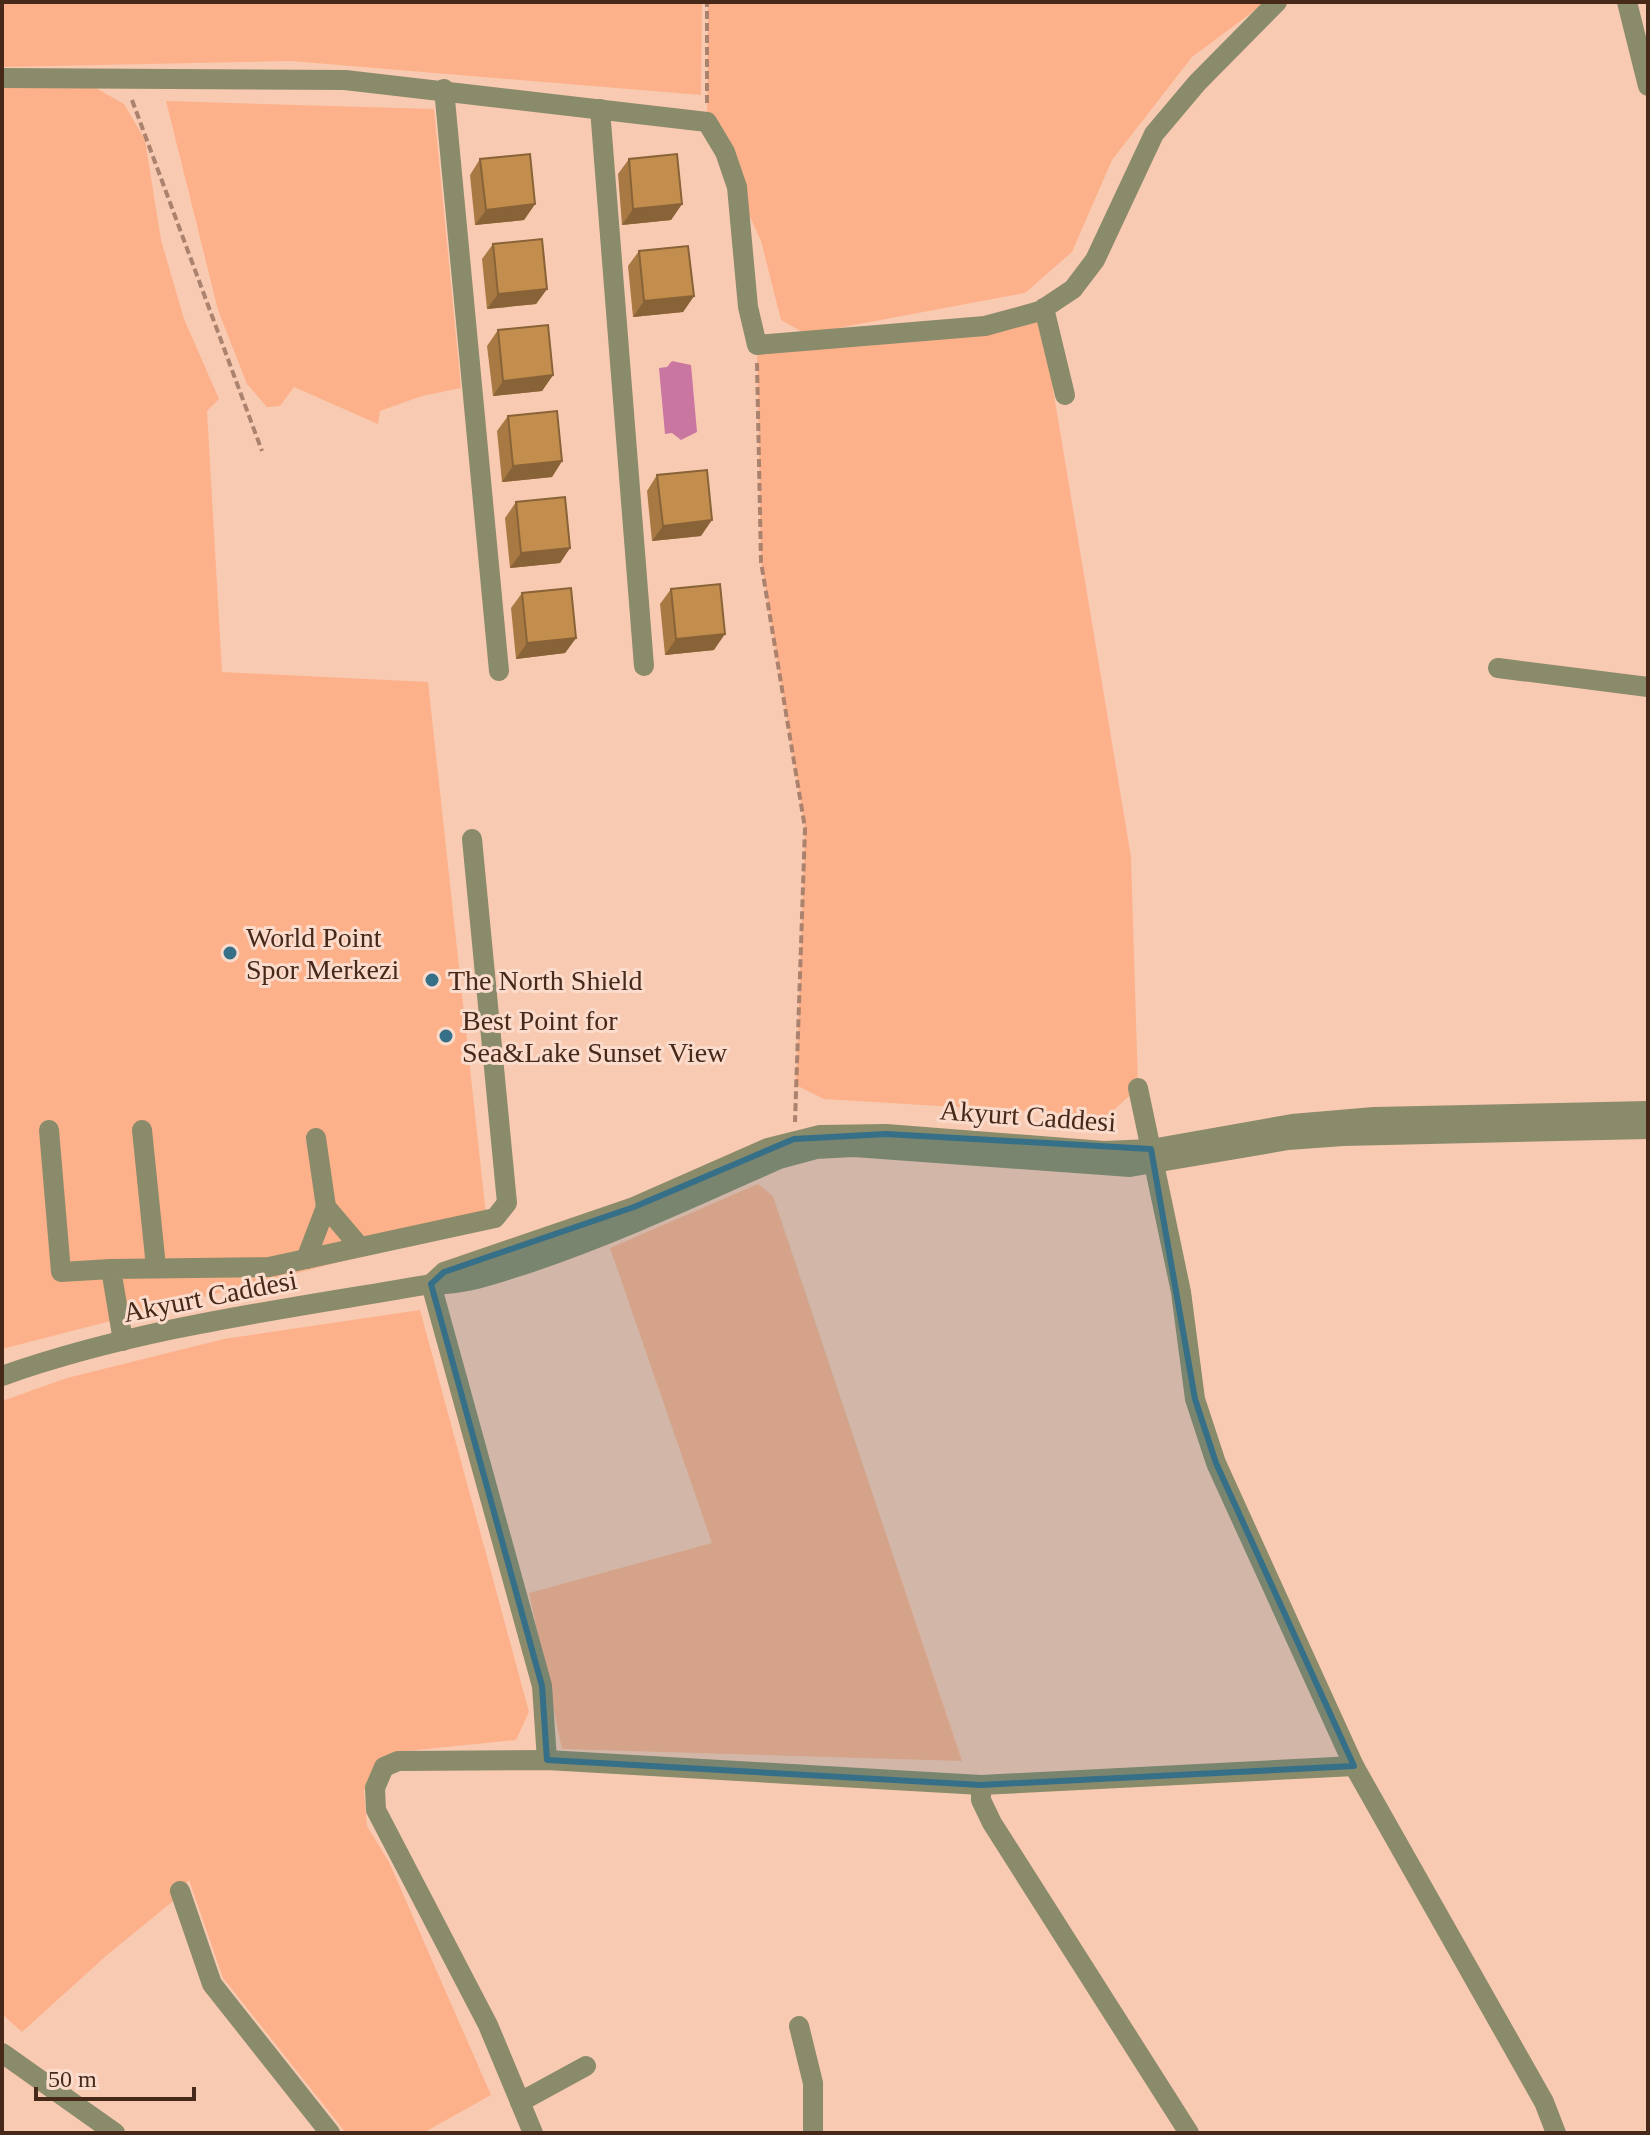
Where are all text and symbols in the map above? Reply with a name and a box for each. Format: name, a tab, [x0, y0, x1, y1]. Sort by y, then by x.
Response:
place label: World Point Spor Merkezi	[246, 922, 399, 985]
marker: World Point Spor Merkezi	[221, 944, 239, 962]
place label: The North Shield	[448, 965, 642, 996]
marker: The North Shield	[423, 971, 441, 989]
place label: Best Point for Sea&Lake Sunset View	[462, 1005, 728, 1068]
marker: Best Point for Sea&Lake Sunset View	[437, 1027, 455, 1045]
street label: Akyurt Caddesi	[939, 1094, 1117, 1138]
street label: Akyurt Caddesi	[120, 1264, 300, 1328]
scale bar	[36, 2051, 194, 2101]
text: 50 m	[48, 2066, 97, 2092]

